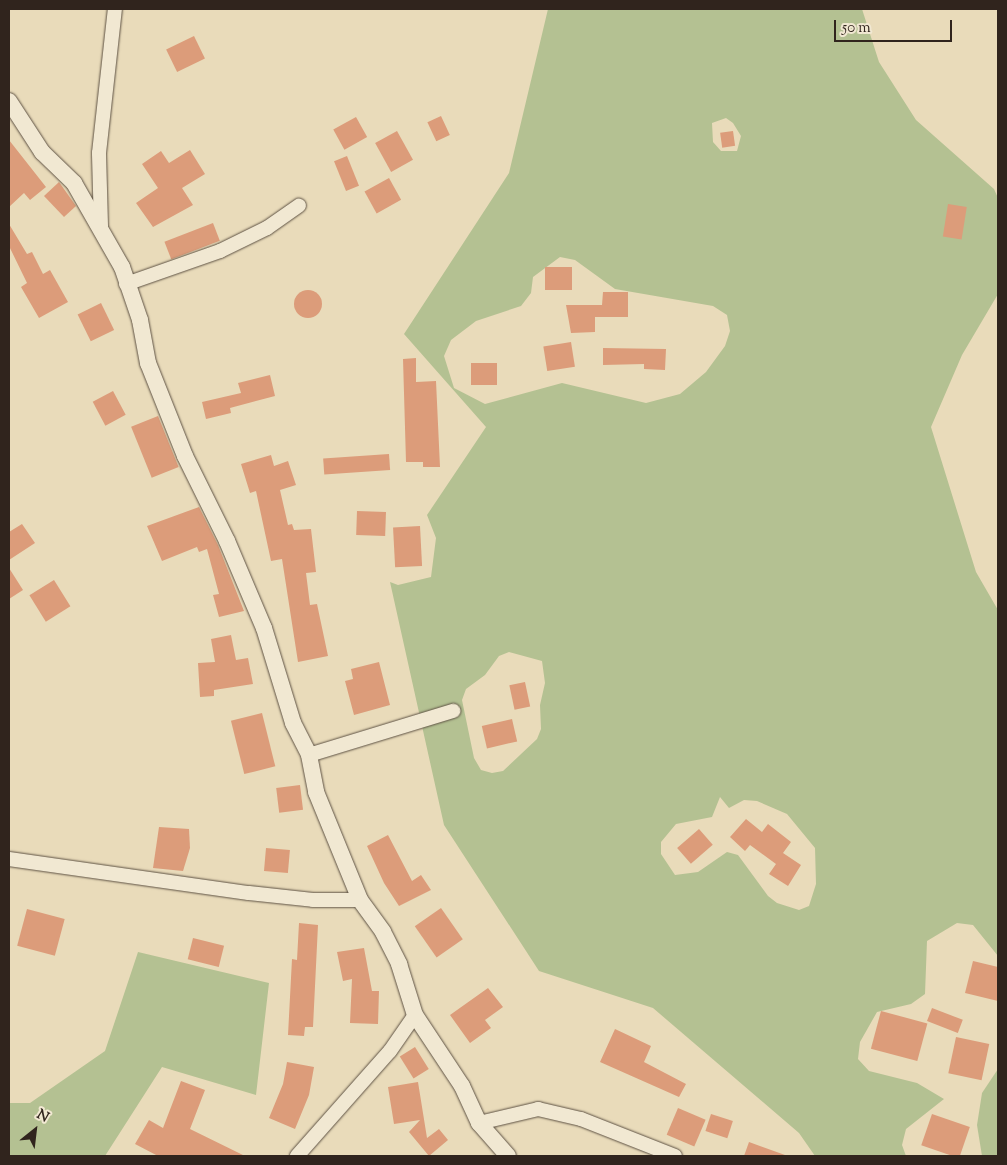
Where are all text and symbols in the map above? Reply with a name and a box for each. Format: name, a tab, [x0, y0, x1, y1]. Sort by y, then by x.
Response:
scale bar	[837, 10, 954, 42]
text: 50 m	[842, 18, 871, 39]
north arrow	[10, 1105, 60, 1155]
text: N	[33, 1105, 52, 1128]

